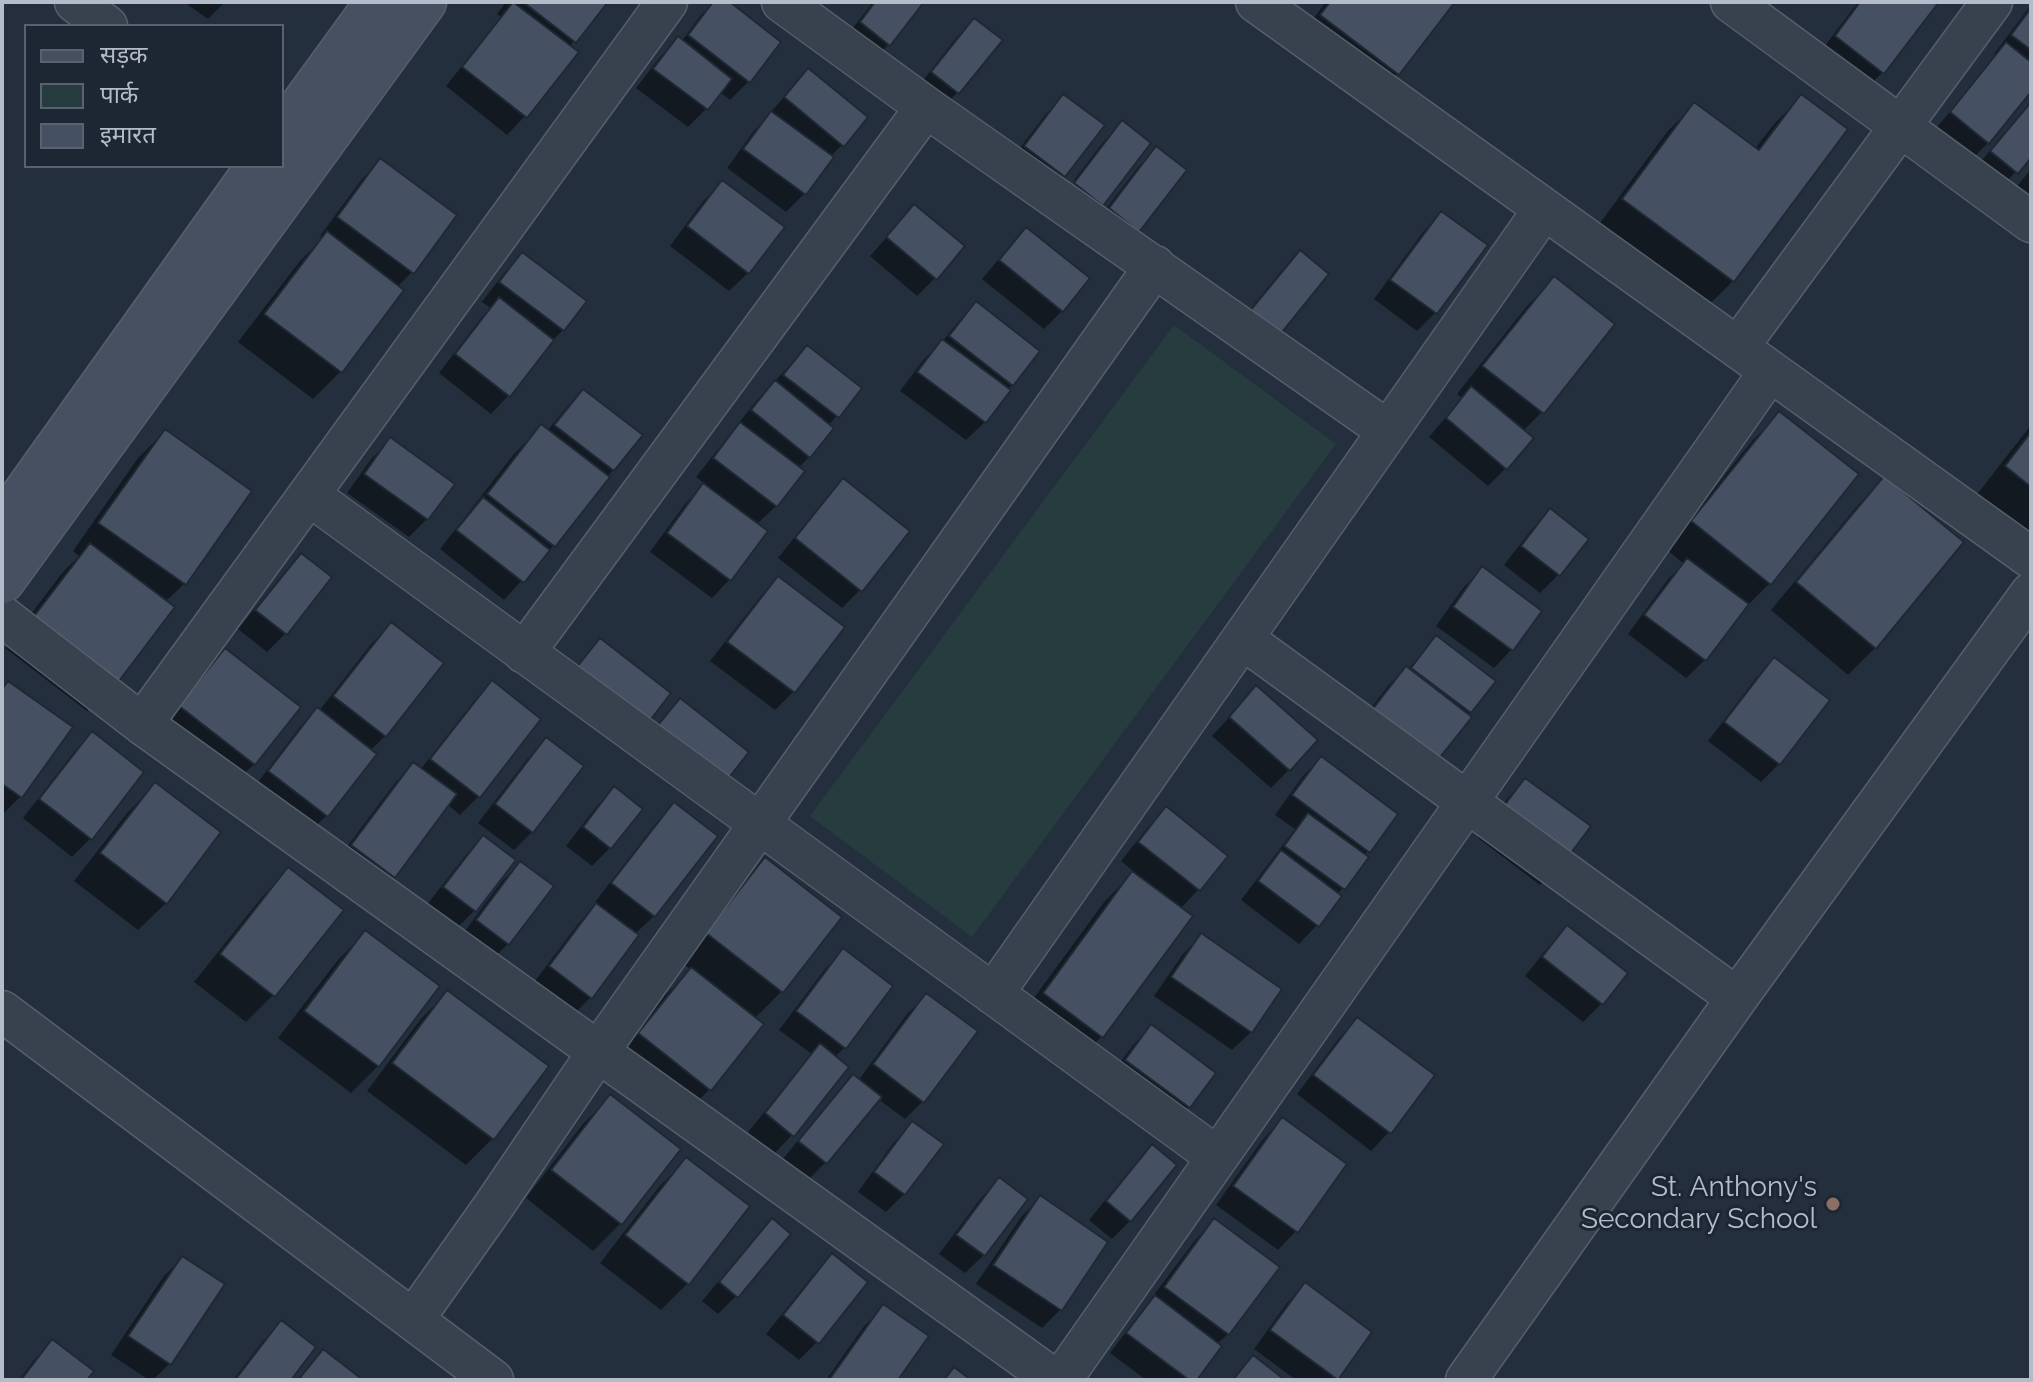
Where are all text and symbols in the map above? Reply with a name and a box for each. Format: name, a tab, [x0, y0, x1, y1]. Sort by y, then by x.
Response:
legend	[24, 24, 284, 168]
text: सड़क	[100, 40, 148, 69]
text: पार्क	[100, 80, 138, 109]
text: इमारत	[100, 120, 156, 149]
place label: St. Anthony's Secondary School	[1581, 1171, 1817, 1237]
marker: St. Anthony's Secondary School	[1824, 1195, 1842, 1213]

